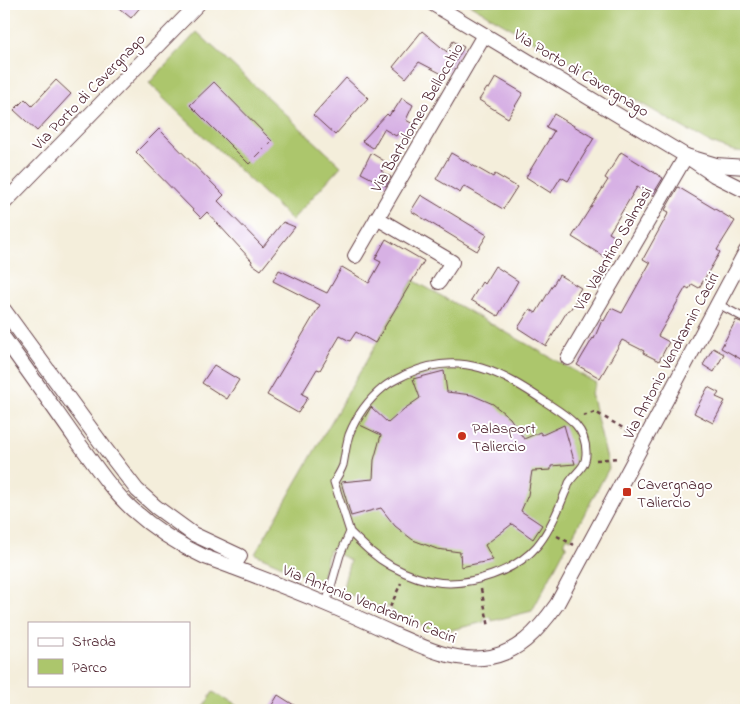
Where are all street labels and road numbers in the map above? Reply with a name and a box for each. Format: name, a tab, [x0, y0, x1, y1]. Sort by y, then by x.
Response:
street label: Via Porto di Cavergnago	[508, 23, 653, 124]
street label: Via Porto di Cavergnago	[26, 29, 152, 157]
street label: Via Bartolomeo Bellocchio	[365, 39, 470, 198]
street label: Via Valentino Salmasi	[568, 182, 659, 316]
street label: Via Antonio Vendramin Caciri	[617, 268, 726, 445]
street label: Via Antonio Vendramin Caciri	[278, 559, 460, 651]

